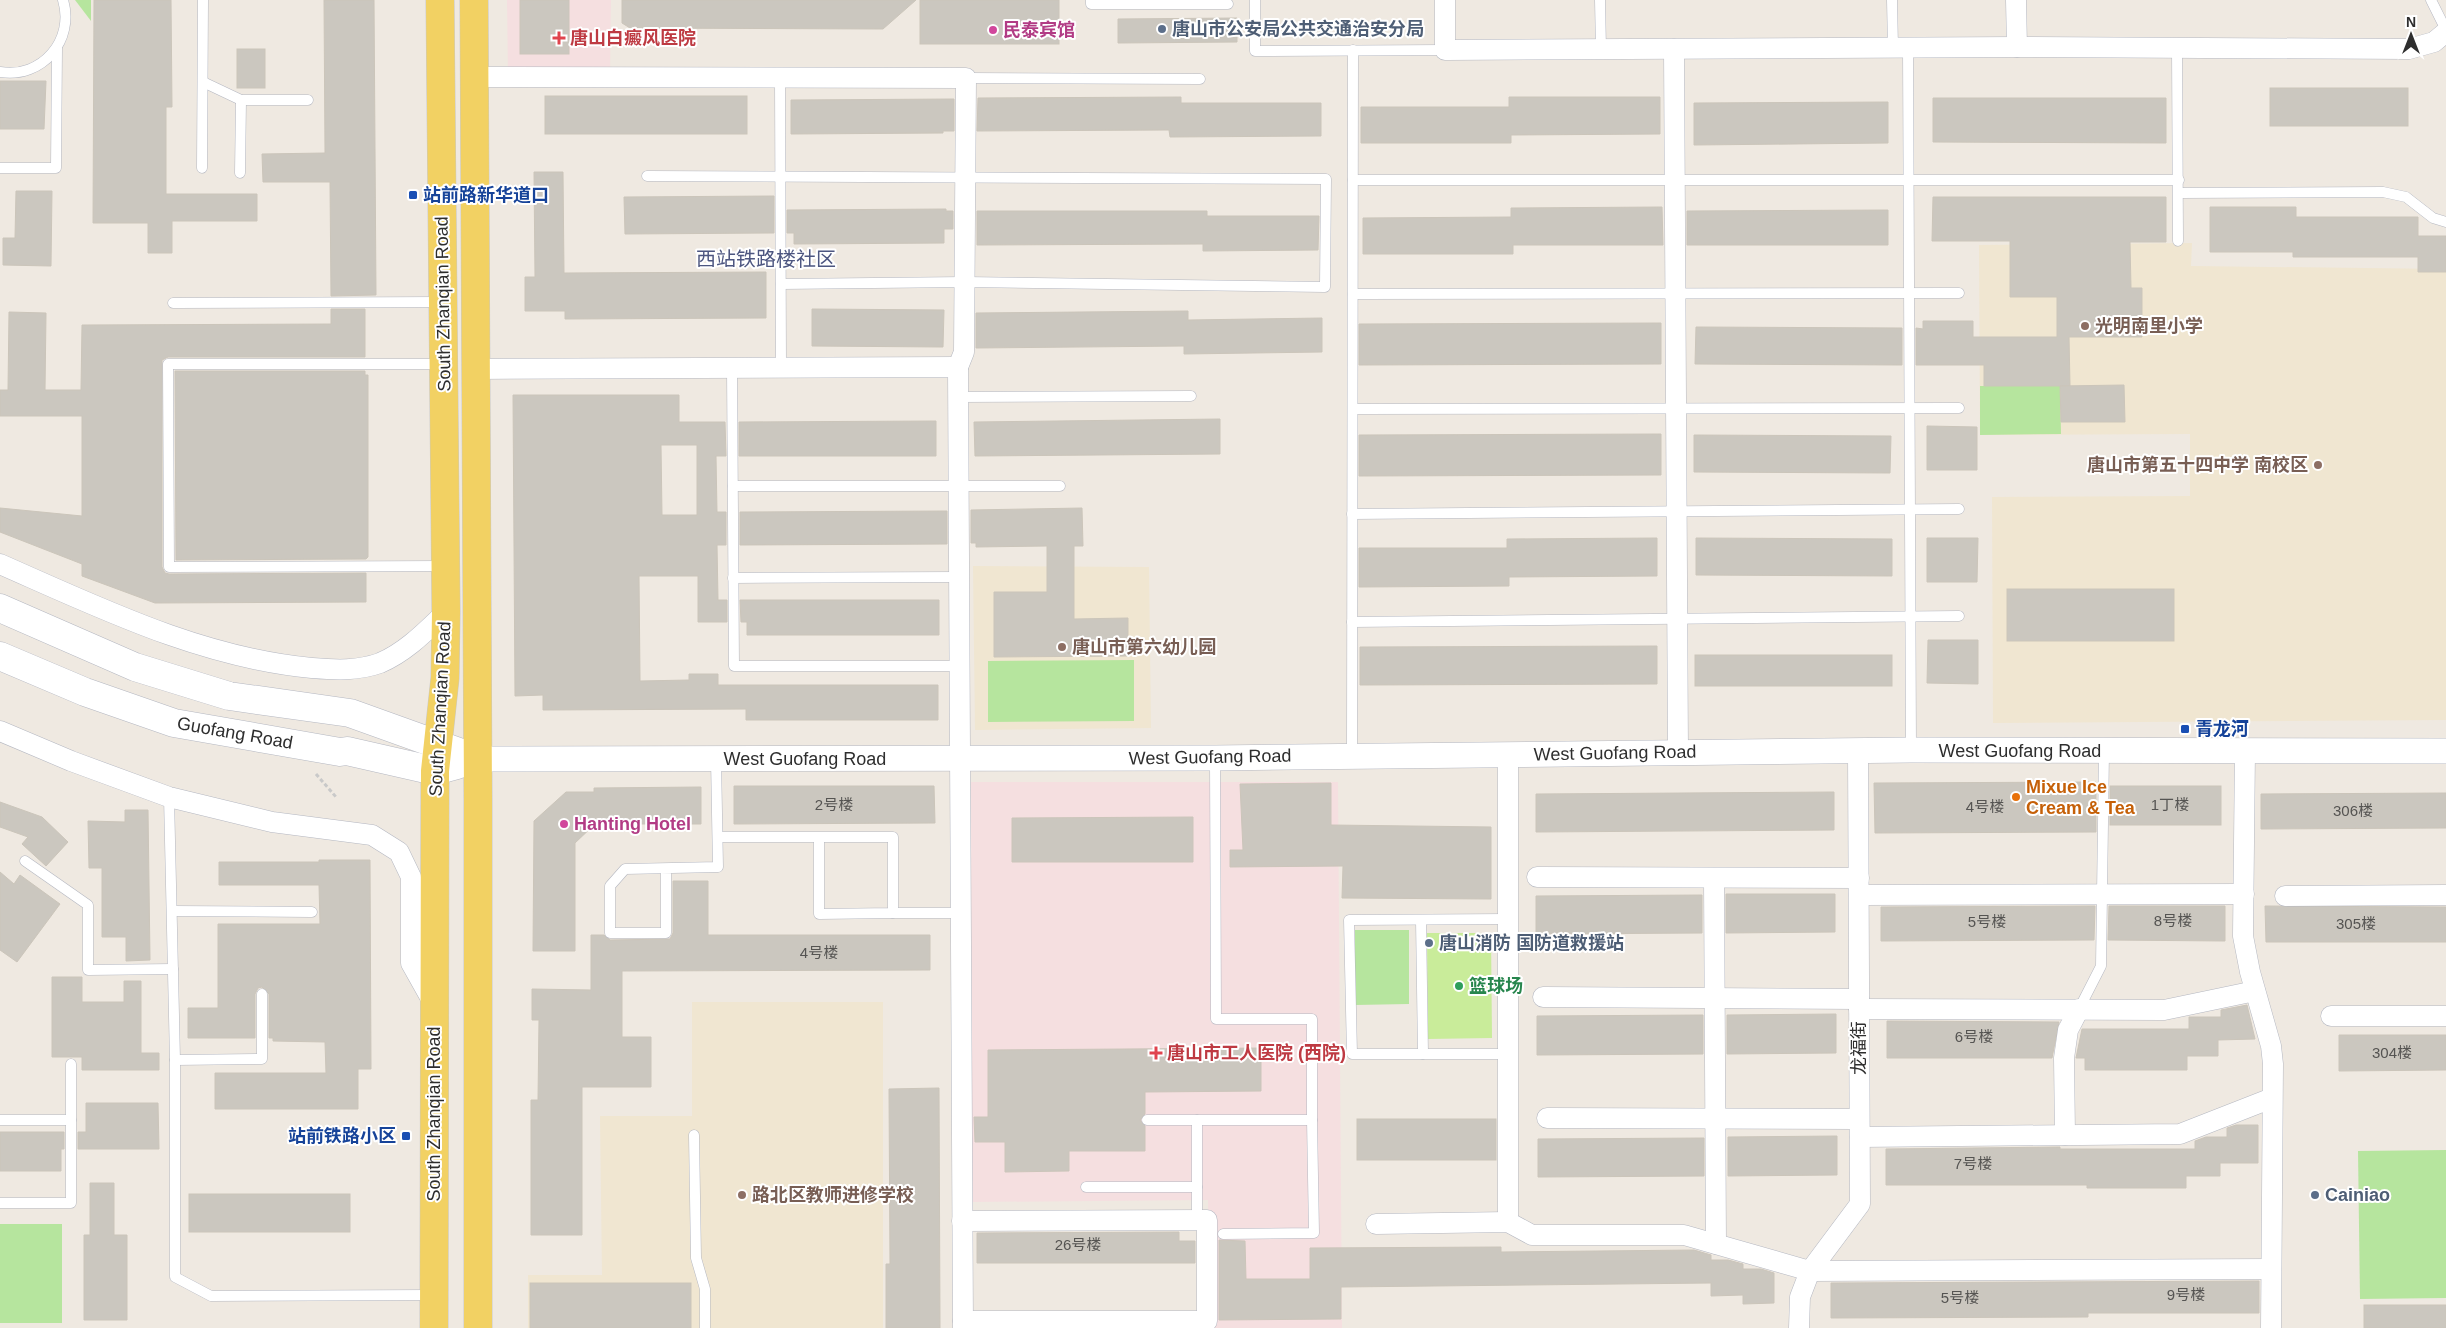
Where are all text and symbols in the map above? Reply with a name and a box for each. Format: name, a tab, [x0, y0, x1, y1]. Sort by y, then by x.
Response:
north arrow	[2386, 10, 2436, 60]
text: N	[2406, 14, 2416, 30]
place label: 唐山市公安局公共交通治安分局	[1172, 19, 1424, 39]
place label: 民泰宾馆	[1003, 20, 1075, 40]
marker: 唐山市公安局公共交通治安分局	[1156, 23, 1168, 35]
marker: 民泰宾馆	[987, 24, 999, 36]
place label: 唐山白癜风医院	[570, 28, 696, 48]
marker: 唐山白癜风医院	[552, 31, 566, 45]
place label: 站前路新华道口	[423, 185, 549, 205]
marker: 站前路新华道口	[407, 189, 419, 201]
street label: South Zhanqian Road	[431, 216, 455, 392]
district label: 西站铁路楼社区	[696, 248, 836, 270]
place label: 光明南里小学	[2095, 316, 2203, 336]
marker: 光明南里小学	[2079, 320, 2091, 332]
place label: 唐山市第五十四中学 南校区	[2087, 455, 2308, 475]
marker: 唐山市第五十四中学 南校区	[2312, 459, 2324, 471]
street label: South Zhanqian Road	[425, 621, 455, 797]
place label: 唐山市第六幼儿园	[1072, 637, 1216, 657]
marker: 唐山市第六幼儿园	[1056, 641, 1068, 653]
street label: Guofang Road	[176, 713, 294, 753]
place label: 青龙河	[2195, 719, 2249, 739]
marker: 青龙河	[2179, 723, 2191, 735]
street label: West Guofang Road	[1939, 741, 2101, 761]
street label: West Guofang Road	[1533, 742, 1697, 764]
street label: West Guofang Road	[1128, 746, 1292, 768]
street label: West Guofang Road	[724, 749, 886, 769]
place label: Mixue Ice Cream & Tea	[2026, 777, 2136, 818]
marker: Mixue Ice Cream & Tea	[2010, 791, 2022, 803]
house number: 2号楼	[815, 796, 853, 813]
house number: 1丁楼	[2151, 796, 2189, 813]
house number: 4号楼	[1966, 798, 2004, 815]
house number: 306楼	[2333, 802, 2373, 819]
place label: Hanting Hotel	[574, 814, 691, 834]
marker: Hanting Hotel	[558, 818, 570, 830]
house number: 8号楼	[2154, 912, 2192, 929]
house number: 5号楼	[1968, 913, 2006, 930]
house number: 305楼	[2336, 915, 2376, 932]
place label: 唐山消防 国防道救援站	[1439, 933, 1624, 953]
marker: 唐山消防 国防道救援站	[1423, 937, 1435, 949]
house number: 4号楼	[800, 944, 838, 961]
place label: 篮球场	[1469, 976, 1523, 996]
marker: 篮球场	[1453, 980, 1465, 992]
street label: 龙福街	[1849, 1021, 1869, 1075]
street label: South Zhanqian Road	[424, 1026, 444, 1202]
house number: 6号楼	[1955, 1028, 1993, 1045]
place label: 唐山市工人医院 (西院)	[1167, 1043, 1346, 1063]
house number: 304楼	[2372, 1044, 2412, 1061]
marker: 唐山市工人医院 (西院)	[1149, 1046, 1163, 1060]
place label: 站前铁路小区	[288, 1126, 396, 1146]
marker: 站前铁路小区	[400, 1130, 412, 1142]
house number: 7号楼	[1954, 1155, 1992, 1172]
place label: 路北区教师进修学校	[752, 1185, 914, 1205]
place label: Cainiao	[2325, 1185, 2390, 1205]
marker: 路北区教师进修学校	[736, 1189, 748, 1201]
marker: Cainiao	[2309, 1189, 2321, 1201]
house number: 26号楼	[1055, 1236, 1101, 1253]
house number: 9号楼	[2167, 1286, 2205, 1303]
house number: 5号楼	[1941, 1289, 1979, 1306]

